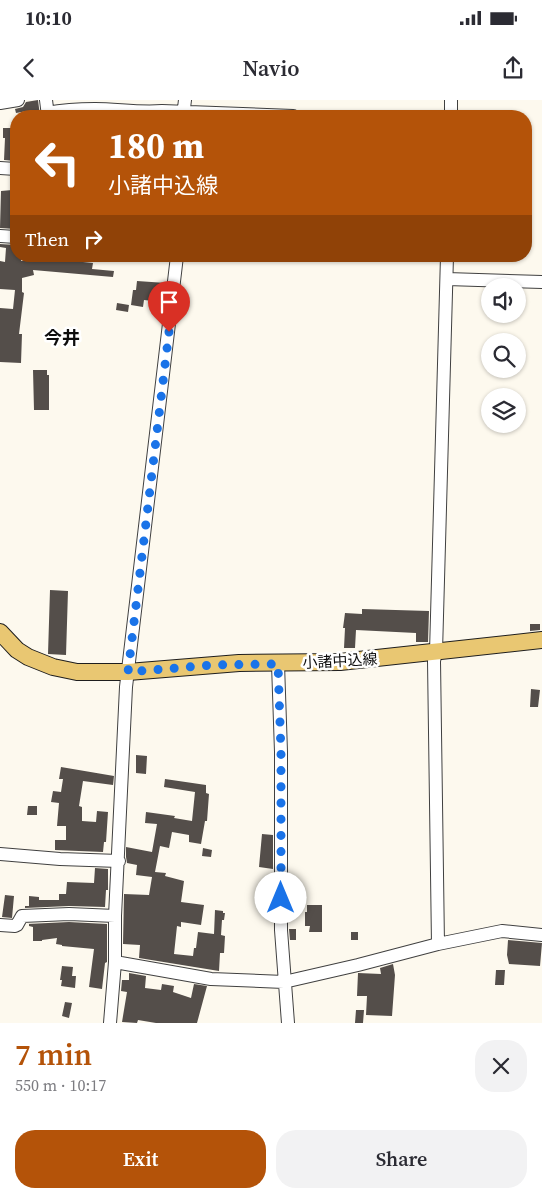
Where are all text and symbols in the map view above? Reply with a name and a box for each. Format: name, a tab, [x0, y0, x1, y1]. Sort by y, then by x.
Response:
text: 10:10	[25, 5, 72, 31]
text: Navio	[243, 53, 299, 83]
icon: back	[15, 54, 43, 82]
icon: share	[499, 54, 527, 82]
text: 180 m	[108, 122, 204, 170]
icon: left	[25, 130, 90, 195]
text: 小諸中込線	[108, 170, 218, 200]
icon: right	[79, 225, 107, 253]
text: Then	[25, 226, 69, 252]
map controls	[481, 278, 526, 433]
button: sound	[481, 278, 526, 323]
pin	[148, 281, 190, 332]
icon: arrive	[155, 288, 183, 316]
district label: 今井	[44, 325, 80, 350]
button: search	[481, 333, 526, 378]
button: layers	[481, 388, 526, 433]
street label: 小諸中込線	[302, 648, 378, 673]
position arrow	[254, 871, 306, 923]
text: 7 min	[15, 1034, 92, 1075]
button: close	[475, 1040, 527, 1092]
text: 550 m · 10:17	[15, 1074, 106, 1096]
button: Exit	[15, 1130, 266, 1188]
button: Share	[276, 1130, 527, 1188]

